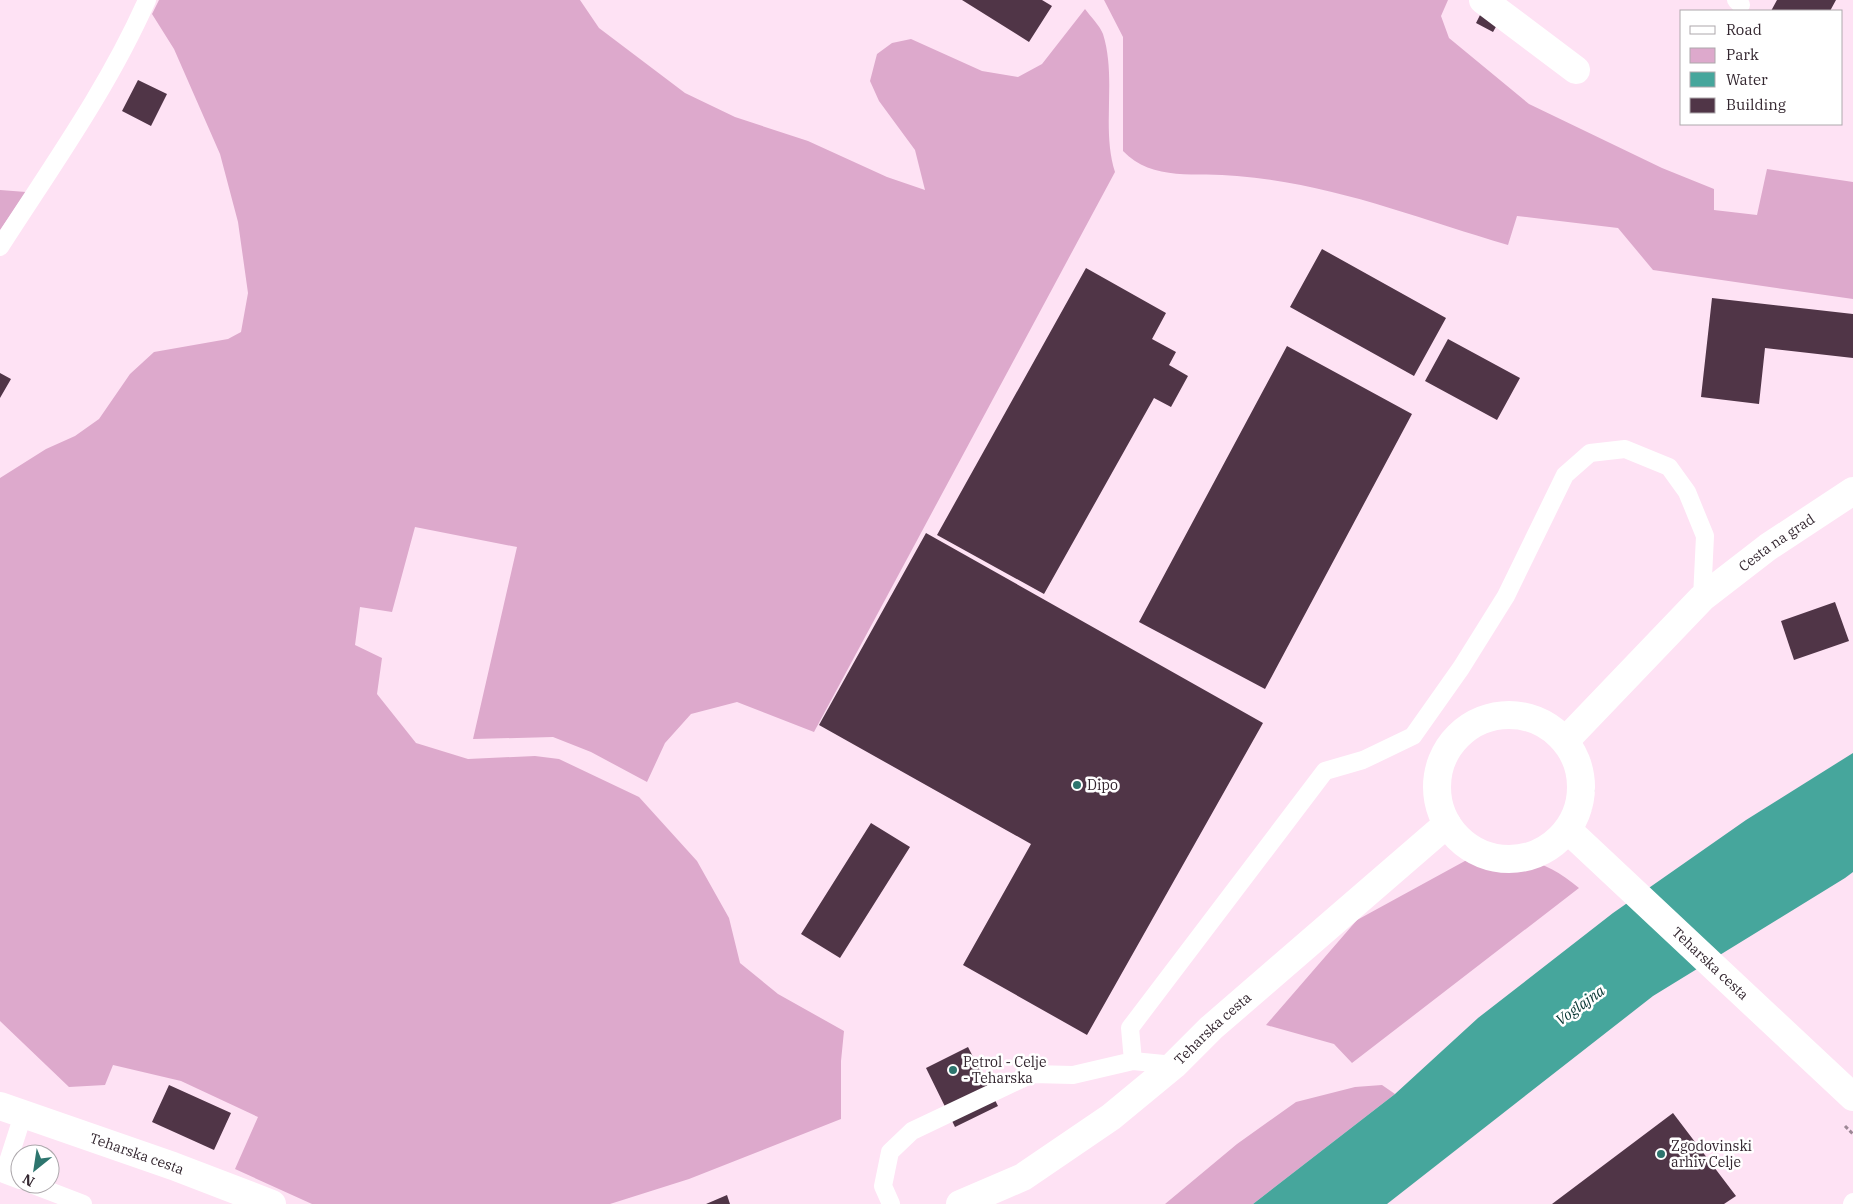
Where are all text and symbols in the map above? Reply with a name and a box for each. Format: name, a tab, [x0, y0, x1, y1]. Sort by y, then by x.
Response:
legend	[1680, 10, 1843, 125]
text: Road	[1726, 20, 1762, 39]
text: Park	[1726, 45, 1759, 64]
text: Water	[1726, 70, 1768, 89]
text: Building	[1726, 95, 1786, 114]
street label: Cesta na grad	[1735, 510, 1818, 575]
place label: Dipo	[1087, 776, 1118, 794]
marker: Dipo	[1071, 779, 1083, 791]
street label: Teharska cesta	[1668, 923, 1753, 1004]
water label: Voglajna	[1552, 980, 1609, 1029]
street label: Teharska cesta	[1170, 988, 1255, 1069]
place label: Petrol - Celje - Teharska	[963, 1053, 1047, 1087]
marker: Petrol - Celje - Teharska	[947, 1064, 959, 1076]
street label: Teharska cesta	[88, 1129, 187, 1179]
place label: Zgodovinski arhiv Celje	[1671, 1137, 1752, 1171]
north arrow	[10, 1144, 60, 1194]
marker: Zgodovinski arhiv Celje	[1655, 1148, 1667, 1160]
text: N	[19, 1170, 38, 1191]

